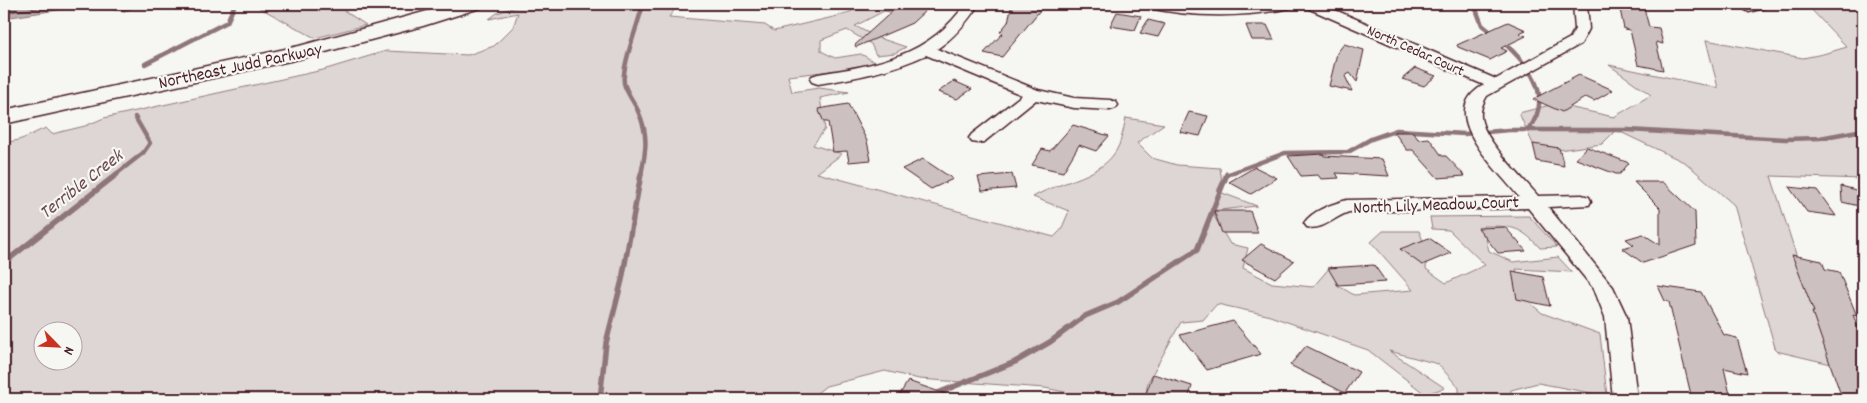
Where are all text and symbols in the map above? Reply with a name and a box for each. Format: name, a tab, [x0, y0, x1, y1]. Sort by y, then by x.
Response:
street label: North Cedar Court	[1363, 21, 1468, 83]
street label: Northeast Judd Parkway	[156, 38, 325, 97]
water label: Terrible Creek	[34, 143, 132, 227]
street label: North Lily Meadow Court	[1353, 191, 1520, 222]
north arrow	[32, 320, 82, 370]
text: N	[57, 343, 79, 358]

